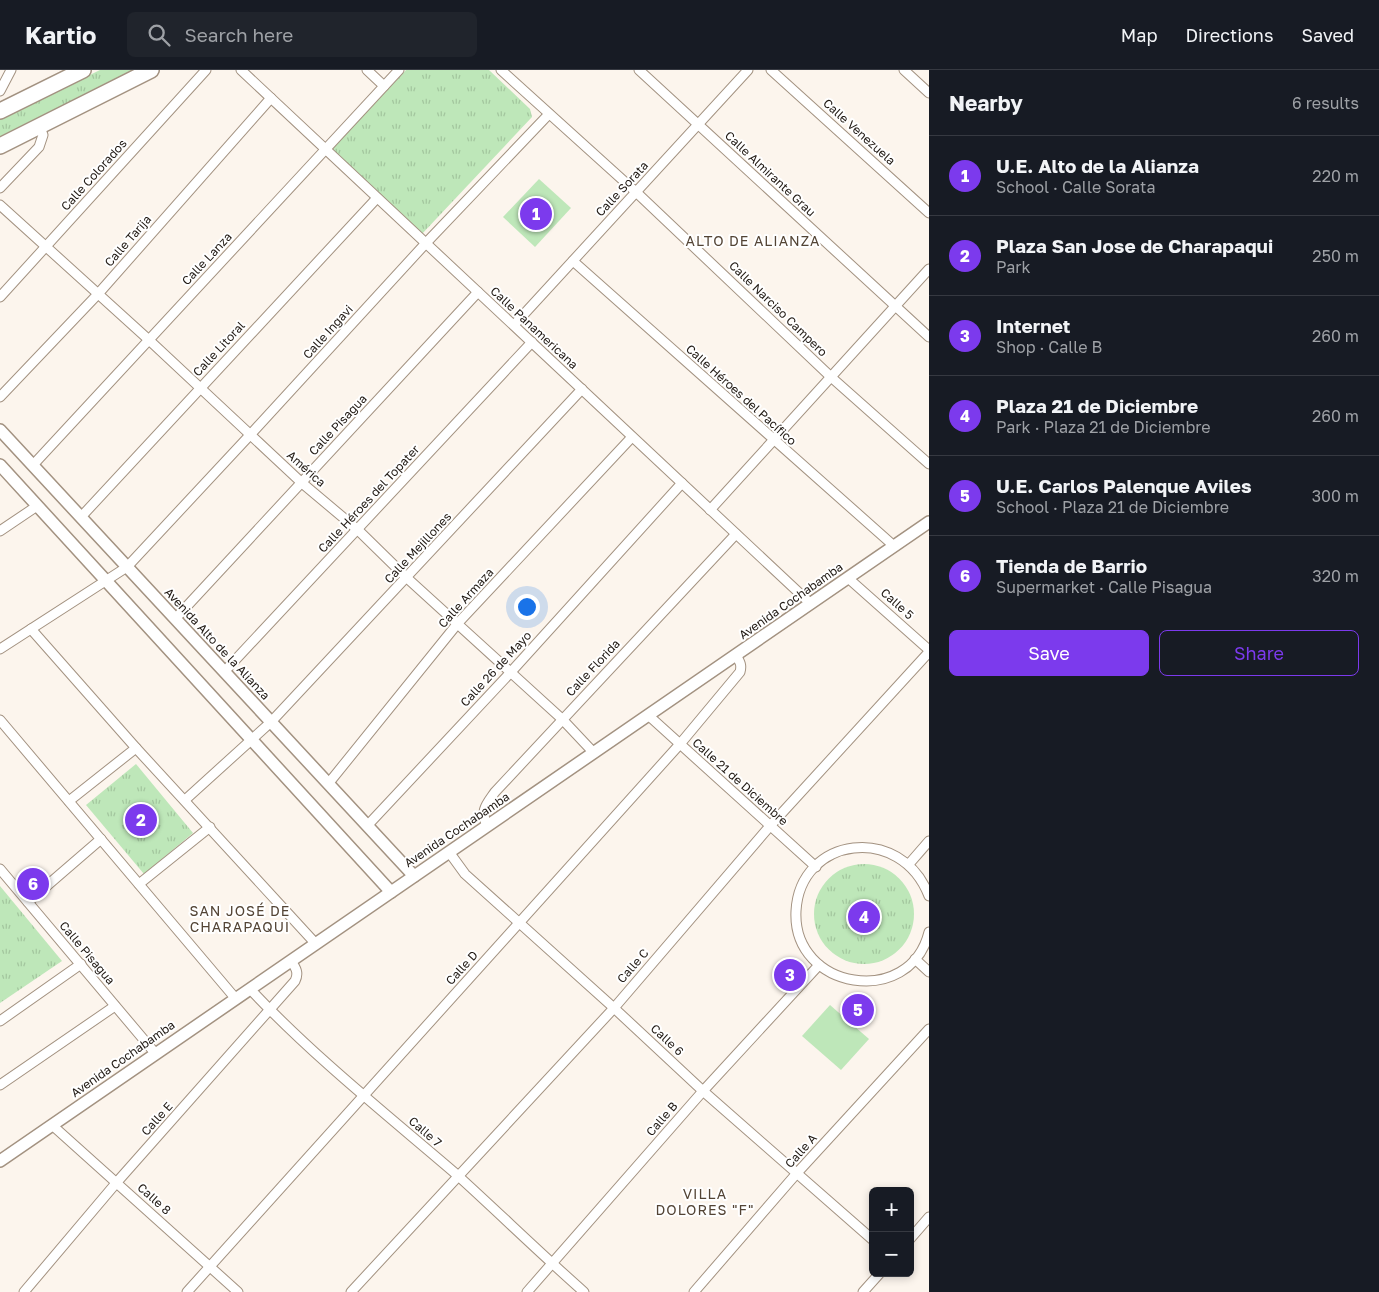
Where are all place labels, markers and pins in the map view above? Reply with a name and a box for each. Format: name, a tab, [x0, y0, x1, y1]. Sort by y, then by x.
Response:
pin: 1	[520, 195, 552, 233]
pin: 2	[125, 801, 157, 839]
pin: 6	[17, 865, 49, 903]
pin: 4	[848, 898, 880, 936]
pin: 3	[774, 956, 806, 994]
pin: 5	[842, 991, 874, 1029]

